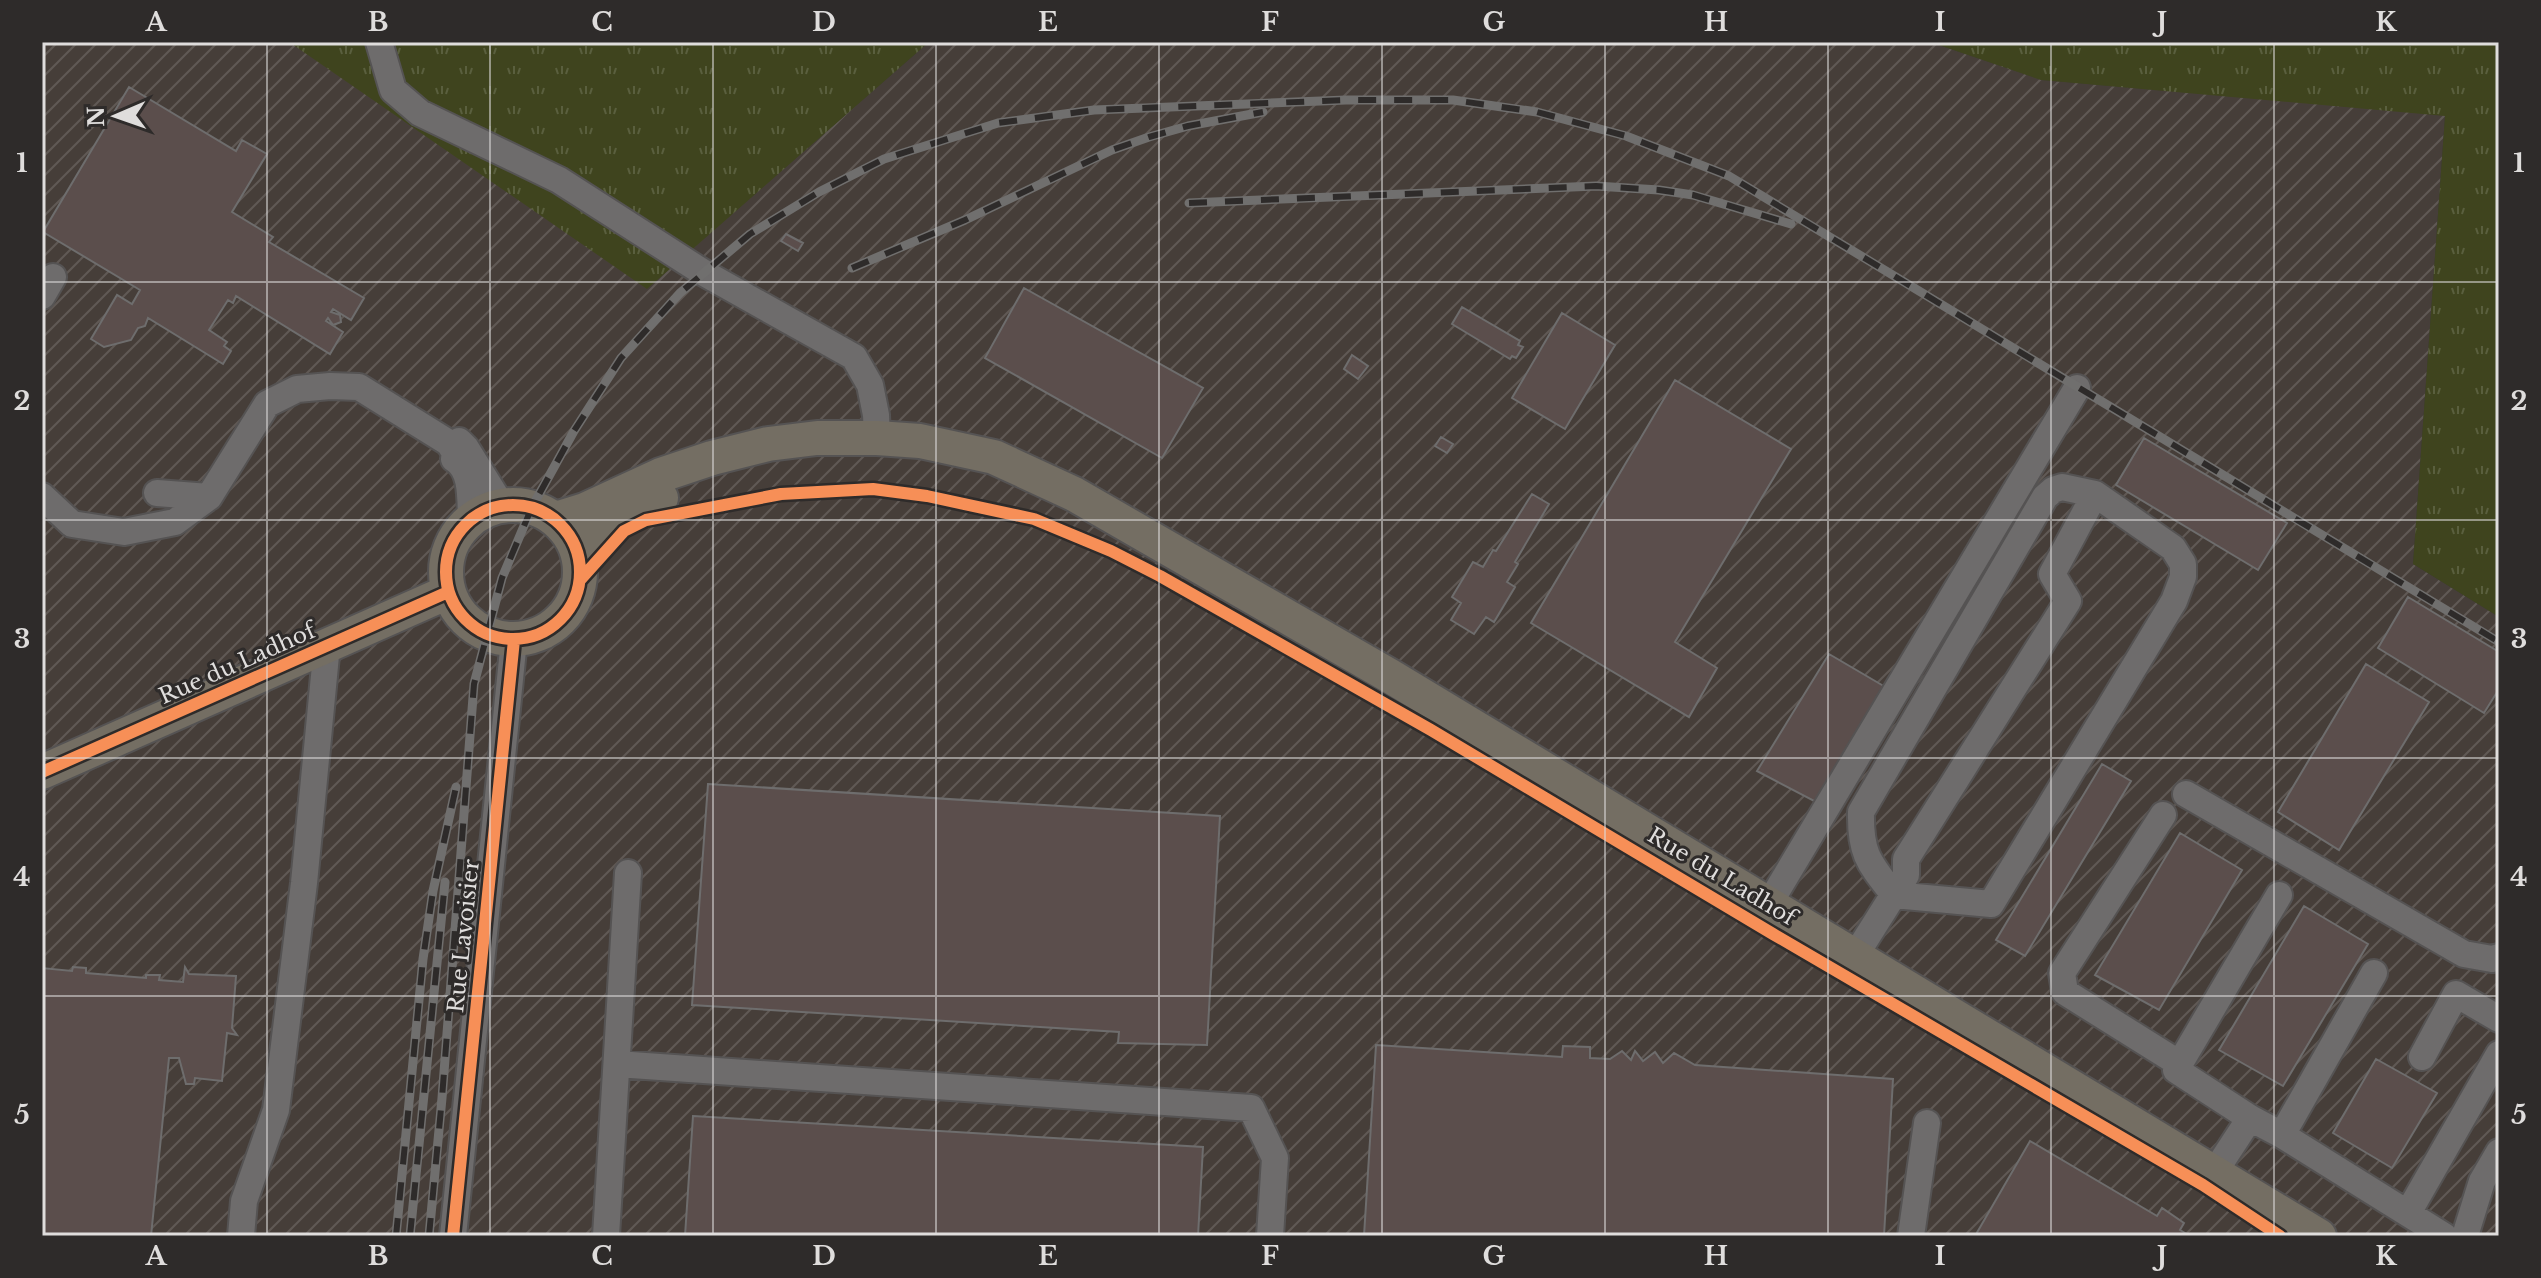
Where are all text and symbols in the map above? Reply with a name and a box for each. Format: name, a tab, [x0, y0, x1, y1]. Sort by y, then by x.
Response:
text: A	[144, 6, 167, 38]
text: B	[368, 6, 388, 38]
text: C	[591, 6, 613, 38]
text: D	[812, 6, 836, 38]
text: E	[1038, 6, 1058, 38]
text: F	[1261, 6, 1279, 38]
text: G	[1483, 6, 1506, 38]
text: H	[1704, 6, 1728, 38]
text: I	[1934, 6, 1946, 38]
text: J	[2152, 6, 2167, 38]
text: K	[2375, 6, 2397, 38]
north arrow	[76, 76, 156, 156]
text: N	[83, 106, 110, 127]
text: 1	[16, 147, 28, 179]
text: 1	[2513, 147, 2525, 179]
text: 2	[14, 385, 30, 417]
text: 2	[2511, 385, 2527, 417]
street label: Rue du Ladhof	[155, 616, 322, 710]
text: 3	[14, 623, 30, 655]
text: 3	[2511, 623, 2527, 655]
street label: Rue du Ladhof	[1643, 821, 1803, 933]
street label: Rue Lavoisier	[442, 857, 485, 1014]
text: 4	[13, 861, 31, 893]
text: 4	[2510, 861, 2528, 893]
text: 5	[14, 1099, 30, 1131]
text: 5	[2511, 1099, 2527, 1131]
text: A	[144, 1240, 167, 1272]
text: B	[368, 1240, 388, 1272]
text: C	[591, 1240, 613, 1272]
text: D	[812, 1240, 836, 1272]
text: E	[1038, 1240, 1058, 1272]
text: F	[1261, 1240, 1279, 1272]
text: G	[1483, 1240, 1506, 1272]
text: H	[1704, 1240, 1728, 1272]
text: I	[1934, 1240, 1946, 1272]
text: J	[2152, 1240, 2167, 1272]
text: K	[2375, 1240, 2397, 1272]

